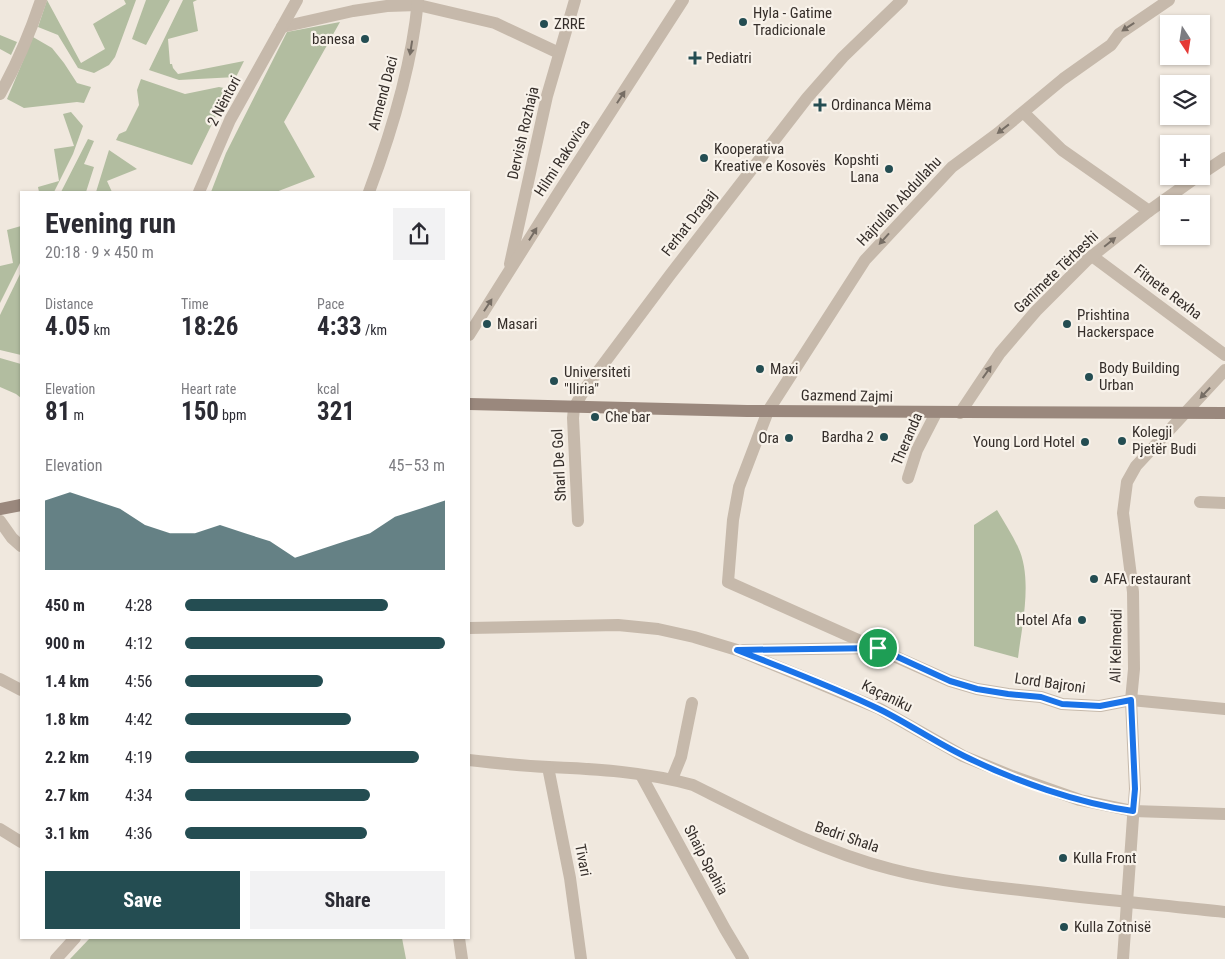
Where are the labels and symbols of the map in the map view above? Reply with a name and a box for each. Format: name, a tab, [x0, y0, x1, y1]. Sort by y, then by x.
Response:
place label: Hyla - Gatime Tradicionale	[753, 4, 832, 39]
place label: ZRRE	[554, 15, 585, 33]
north arrow	[1160, 15, 1210, 65]
marker: Hyla - Gatime Tradicionale	[737, 16, 749, 28]
marker: ZRRE	[538, 18, 550, 30]
one-way arrow	[1122, 23, 1135, 32]
place label: banesa	[312, 30, 355, 48]
marker: banesa	[359, 33, 371, 45]
one-way arrow	[407, 41, 415, 57]
place label: Pediatri	[706, 49, 752, 67]
marker: Pediatri	[688, 51, 702, 65]
street label: Armend Daci	[364, 54, 402, 132]
street label: 2 Nëntori	[203, 73, 245, 129]
street label: Dervish Rozhaja	[504, 85, 542, 181]
one-way arrow	[616, 90, 626, 104]
place label: Ordinanca Mëma	[831, 96, 931, 114]
marker: Ordinanca Mëma	[813, 98, 827, 112]
street label: Hilmi Rakovica	[531, 116, 593, 200]
one-way arrow	[996, 124, 1010, 134]
place label: Kooperativa Kreative e Kosovës	[714, 140, 826, 175]
place label: Kopshti Lana	[834, 151, 879, 186]
marker: Kooperativa Kreative e Kosovës	[698, 152, 710, 164]
street label: Hajrullah Abdullahu	[853, 153, 945, 249]
marker: Kopshti Lana	[883, 163, 895, 175]
street label: Ferhat Dragaj	[658, 186, 720, 260]
one-way arrow	[528, 227, 538, 240]
street label: Ganimete Tërbeshi	[1010, 227, 1102, 317]
one-way arrow	[878, 233, 890, 245]
one-way arrow	[1103, 236, 1116, 247]
street label: Fitnete Rexha	[1131, 261, 1205, 323]
one-way arrow	[483, 299, 493, 312]
place label: Prishtina Hackerspace	[1077, 306, 1154, 341]
place label: Masari	[497, 315, 538, 333]
marker: Masari	[481, 318, 493, 330]
marker: Prishtina Hackerspace	[1061, 318, 1073, 330]
place label: Body Building Urban	[1099, 359, 1180, 394]
place label: Maxi	[770, 360, 799, 378]
place label: Universiteti "Iliria"	[564, 363, 631, 398]
marker: Maxi	[754, 363, 766, 375]
one-way arrow	[982, 365, 992, 379]
marker: Body Building Urban	[1083, 371, 1095, 383]
marker: Universiteti "Iliria"	[548, 375, 560, 387]
street label: Gazmend Zajmi	[801, 386, 893, 406]
one-way arrow	[1199, 386, 1211, 398]
place label: Che bar	[605, 408, 651, 426]
street label: Theranda	[888, 410, 926, 468]
marker: Che bar	[589, 411, 601, 423]
place label: Kolegji Pjetër Budi	[1132, 423, 1197, 458]
street label: Sharl De Gol	[548, 428, 570, 502]
place label: Bardha 2	[821, 428, 874, 446]
place label: Ora	[759, 429, 779, 447]
marker: Bardha 2	[878, 431, 890, 443]
marker: Ora	[783, 432, 795, 444]
place label: Young Lord Hotel	[973, 433, 1075, 451]
marker: Kolegji Pjetër Budi	[1116, 435, 1128, 447]
marker: Young Lord Hotel	[1079, 436, 1091, 448]
place label: AFA restaurant	[1104, 570, 1191, 588]
marker: AFA restaurant	[1088, 573, 1100, 585]
street label: Ali Kelmendi	[1106, 609, 1126, 683]
place label: Hotel Afa	[1016, 611, 1072, 629]
marker: Hotel Afa	[1076, 614, 1088, 626]
pin	[857, 627, 899, 669]
street label: Lord Bajroni	[1013, 669, 1087, 697]
street label: Kaçaniku	[859, 676, 915, 716]
street label: Bedri Shala	[812, 818, 882, 856]
street label: Shaip Spahia	[680, 822, 732, 898]
street label: Tivari	[571, 842, 595, 878]
place label: Kulla Front	[1073, 849, 1136, 867]
marker: Kulla Front	[1057, 852, 1069, 864]
place label: Kulla Zotnisë	[1074, 918, 1151, 936]
marker: Kulla Zotnisë	[1058, 921, 1070, 933]

